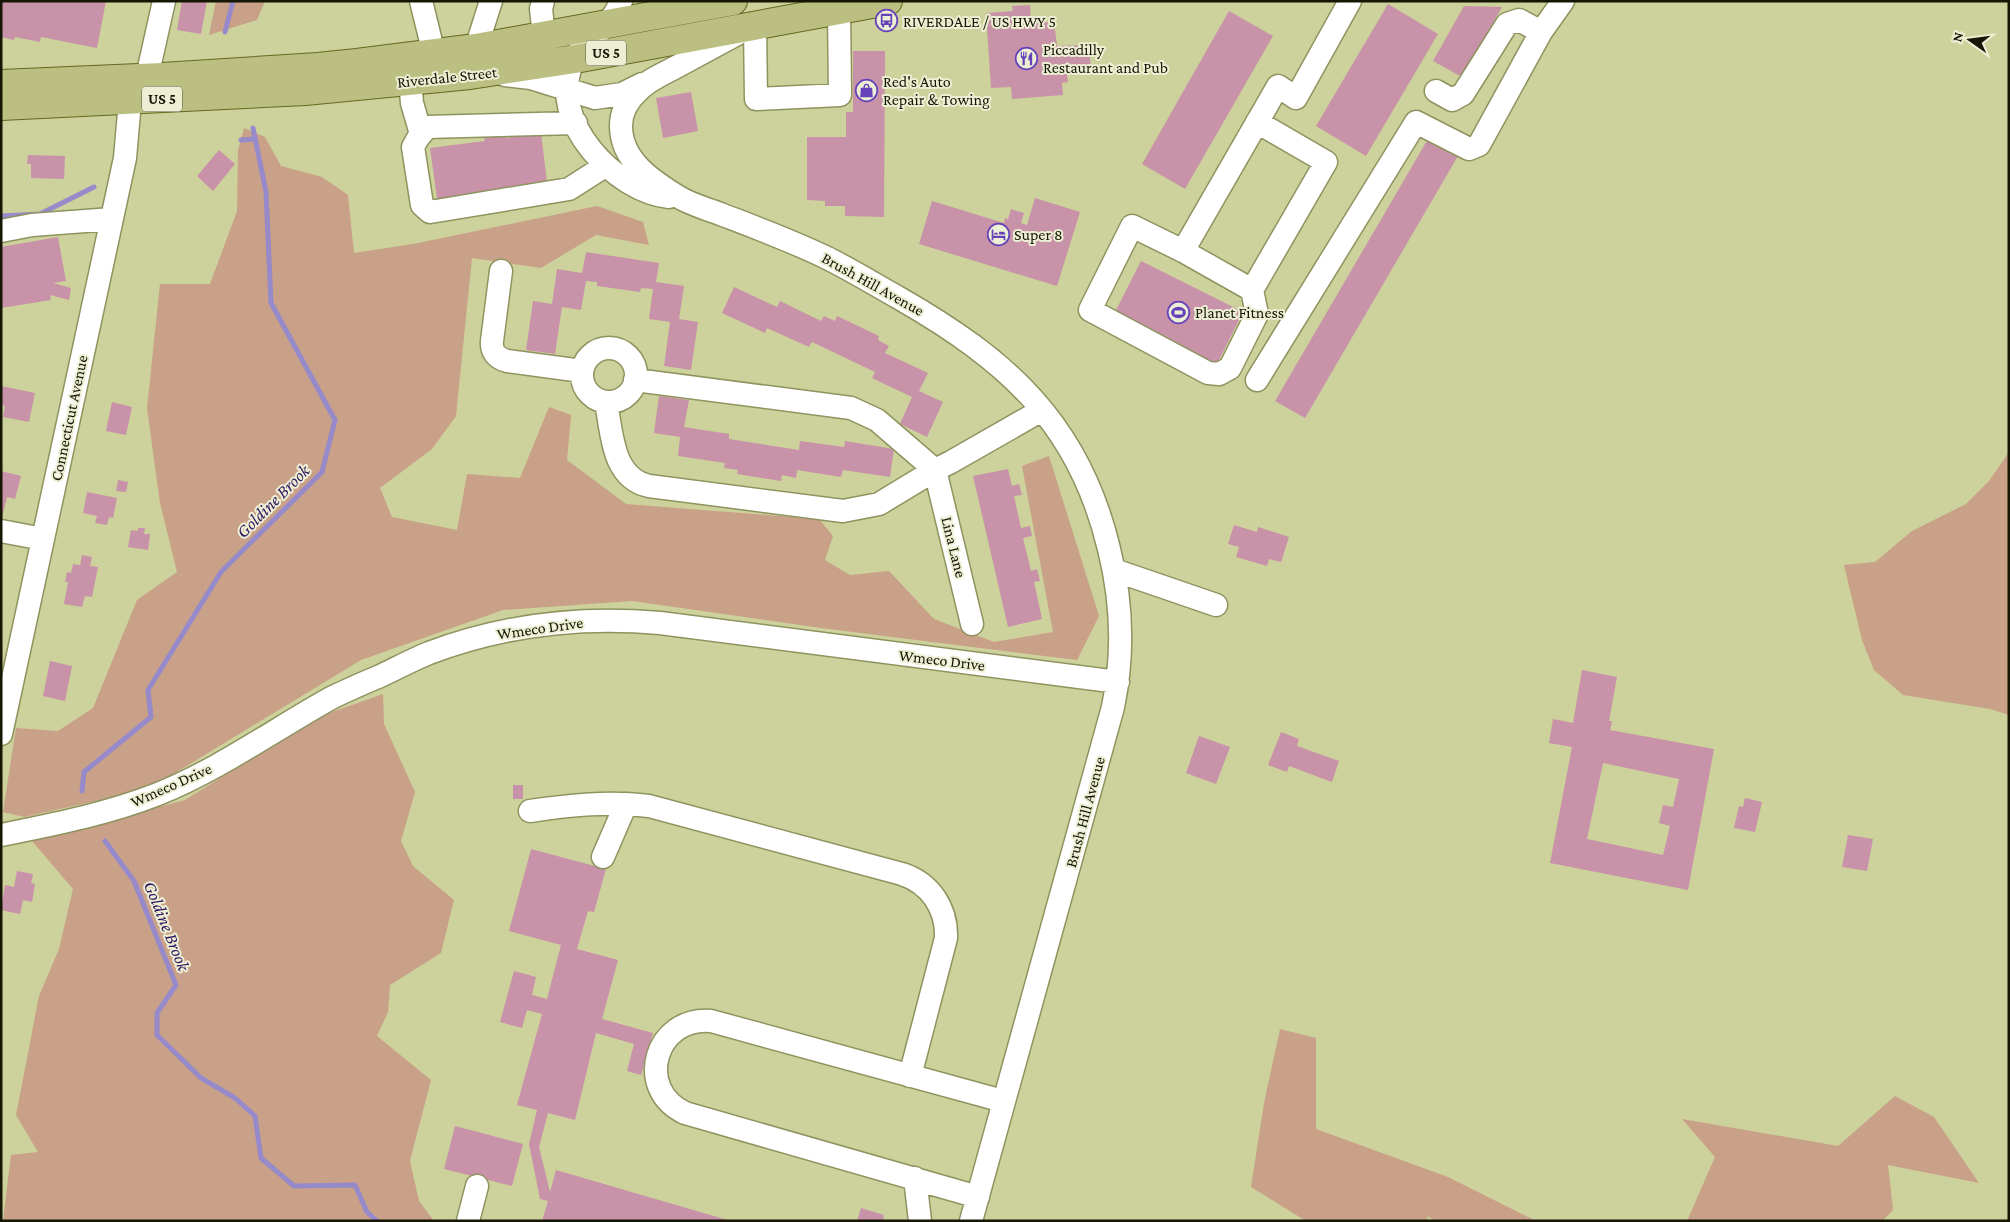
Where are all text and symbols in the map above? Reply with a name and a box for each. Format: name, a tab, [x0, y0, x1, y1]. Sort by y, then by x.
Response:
bus stop icon: RIVERDALE / US HWY 5	[875, 9, 899, 33]
place label: RIVERDALE / US HWY 5	[903, 13, 1056, 30]
north arrow	[1945, 15, 1995, 65]
text: N	[1948, 30, 1966, 43]
road number: US 5	[586, 40, 626, 66]
place label: Piccadilly Restaurant and Pub	[1043, 41, 1168, 76]
restaurant icon: Piccadilly Restaurant and Pub	[1015, 46, 1039, 70]
street label: Riverdale Street	[396, 63, 498, 91]
place label: Red's Auto Repair & Towing	[883, 73, 990, 109]
shop icon: Red's Auto Repair & Towing	[855, 78, 879, 102]
road number: US 5	[142, 86, 182, 112]
hotel icon: Super 8	[986, 222, 1010, 246]
place label: Super 8	[1014, 226, 1063, 244]
street label: Brush Hill Avenue	[819, 249, 927, 319]
sports icon: Planet Fitness	[1167, 300, 1191, 324]
place label: Planet Fitness	[1195, 304, 1284, 321]
street label: Connecticut Avenue	[47, 354, 91, 482]
water label: Goldine Brook	[232, 459, 315, 542]
street label: Lina Lane	[938, 515, 970, 579]
street label: Wmeco Drive	[496, 614, 584, 642]
street label: Wmeco Drive	[898, 646, 986, 674]
street label: Brush Hill Avenue	[1062, 755, 1108, 869]
street label: Wmeco Drive	[128, 760, 214, 810]
water label: Goldine Brook	[140, 878, 195, 975]

